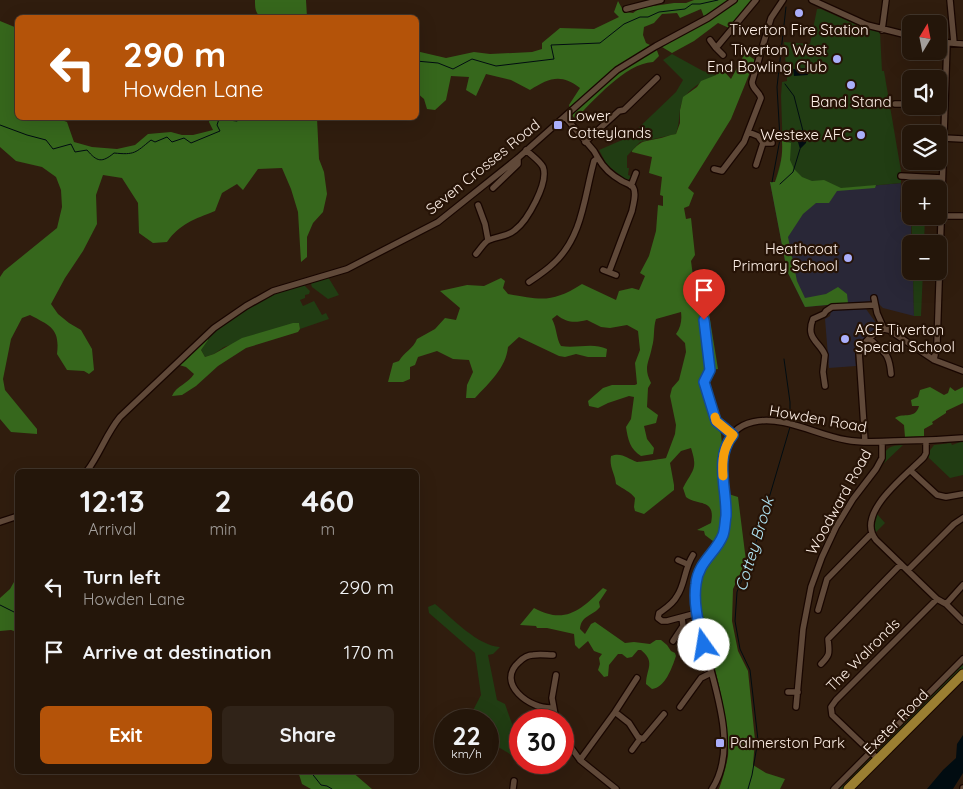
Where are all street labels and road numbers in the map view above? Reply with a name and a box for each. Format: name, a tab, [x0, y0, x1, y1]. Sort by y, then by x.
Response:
street label: Seven Crosses Road	[422, 115, 544, 218]
street label: Howden Road	[768, 401, 868, 436]
street label: Woodward Road	[802, 446, 875, 558]
street label: The Walronds	[822, 614, 903, 695]
street label: Exeter Road	[859, 685, 932, 758]

